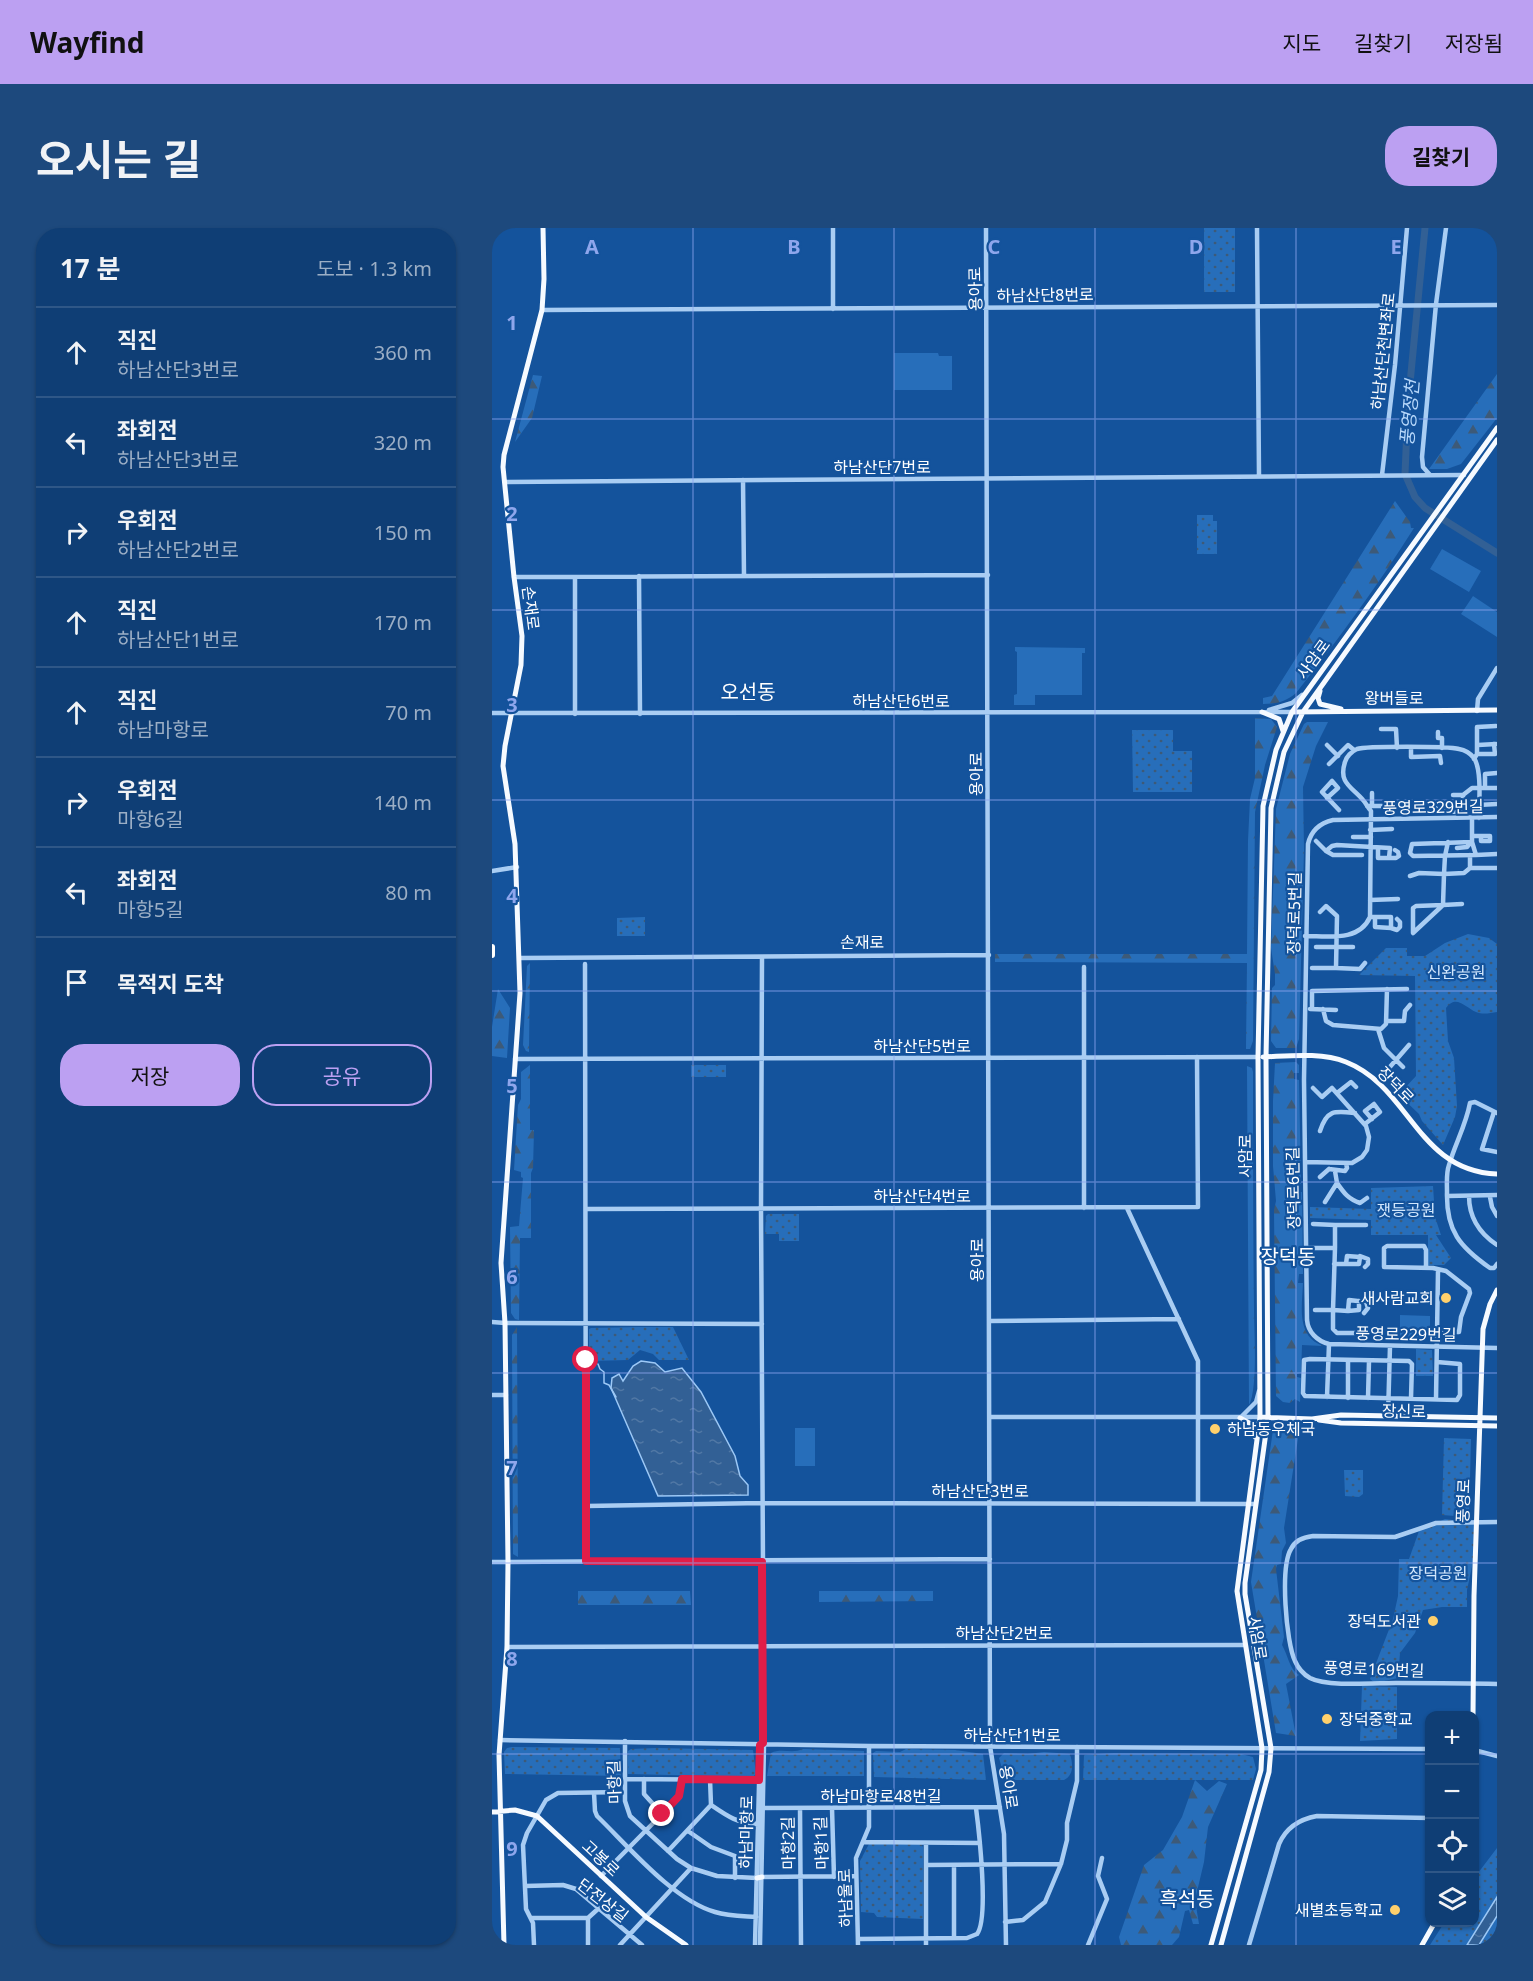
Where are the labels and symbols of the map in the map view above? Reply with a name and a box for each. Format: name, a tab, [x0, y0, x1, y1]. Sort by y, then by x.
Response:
text: A	[585, 233, 599, 260]
text: B	[787, 233, 801, 260]
text: C	[988, 233, 1001, 260]
text: D	[1189, 233, 1203, 260]
text: E	[1390, 233, 1402, 260]
street label: 용아로	[964, 266, 986, 311]
street label: 하남산단8번로	[996, 283, 1094, 307]
street label: 하남산단천변좌로	[1366, 291, 1400, 411]
text: 1	[506, 309, 518, 336]
water label: 풍영정천	[1394, 376, 1424, 447]
street label: 하남산단7번로	[833, 456, 931, 478]
text: 2	[506, 500, 518, 527]
street label: 손재로	[517, 585, 545, 632]
street label: 사암로	[1291, 634, 1335, 683]
district label: 오선동	[720, 678, 776, 705]
street label: 왕버들로	[1365, 687, 1424, 709]
street label: 하남산단6번로	[852, 690, 950, 712]
text: 3	[506, 691, 518, 718]
street label: 용아로	[965, 752, 987, 796]
street label: 풍영로329번길	[1382, 795, 1484, 819]
street label: 장덕로5번길	[1282, 871, 1306, 955]
text: 4	[506, 882, 518, 909]
street label: 손재로	[840, 931, 884, 953]
park label: 신완공원	[1427, 961, 1485, 983]
street label: 하남산단5번로	[873, 1035, 971, 1057]
street label: 장덕로	[1373, 1061, 1419, 1109]
text: 5	[506, 1072, 518, 1099]
street label: 사암로	[1234, 1134, 1256, 1178]
street label: 장덕로6번길	[1281, 1146, 1305, 1230]
street label: 하남산단4번로	[873, 1185, 971, 1207]
park label: 잿등공원	[1377, 1199, 1435, 1221]
street label: 용아로	[966, 1238, 988, 1282]
district label: 장덕동	[1260, 1243, 1316, 1270]
text: 6	[506, 1263, 518, 1290]
place label: 새사람교회	[1360, 1287, 1434, 1309]
marker: 새사람교회	[1439, 1291, 1453, 1305]
street label: 풍영로229번길	[1355, 1322, 1457, 1346]
route start	[572, 1346, 598, 1372]
street label: 장신로	[1382, 1400, 1427, 1422]
place label: 하남동우체국	[1227, 1418, 1315, 1440]
marker: 하남동우체국	[1208, 1422, 1222, 1436]
text: 7	[506, 1454, 518, 1481]
street label: 풍영로	[1451, 1478, 1475, 1523]
street label: 하남산단3번로	[931, 1480, 1029, 1502]
park label: 장덕공원	[1409, 1562, 1467, 1584]
place label: 장덕도서관	[1347, 1610, 1421, 1632]
street label: 사암로	[1244, 1614, 1272, 1662]
marker: 장덕도서관	[1426, 1614, 1440, 1628]
street label: 하남산단2번로	[955, 1622, 1053, 1644]
text: 8	[506, 1645, 518, 1672]
street label: 풍영로169번길	[1323, 1656, 1425, 1682]
place label: 장덕중학교	[1339, 1708, 1413, 1730]
marker: 장덕중학교	[1320, 1712, 1334, 1726]
street label: 하남산단1번로	[963, 1724, 1061, 1746]
street label: 마항길	[602, 1760, 626, 1804]
street label: 용아로	[995, 1763, 1023, 1811]
street label: 하남마항로48번길	[820, 1785, 942, 1807]
street label: 하남마항로	[734, 1795, 758, 1869]
route end	[648, 1800, 674, 1826]
street label: 마항2길	[777, 1816, 799, 1870]
street label: 마항1길	[809, 1816, 833, 1870]
text: 9	[506, 1835, 518, 1862]
street label: 고봉로	[577, 1835, 625, 1881]
street label: 하남울로	[833, 1868, 857, 1928]
street label: 단전상길	[573, 1873, 633, 1927]
district label: 흑석동	[1159, 1885, 1215, 1912]
place label: 새별초등학교	[1295, 1899, 1383, 1921]
marker: 새별초등학교	[1388, 1903, 1402, 1917]

